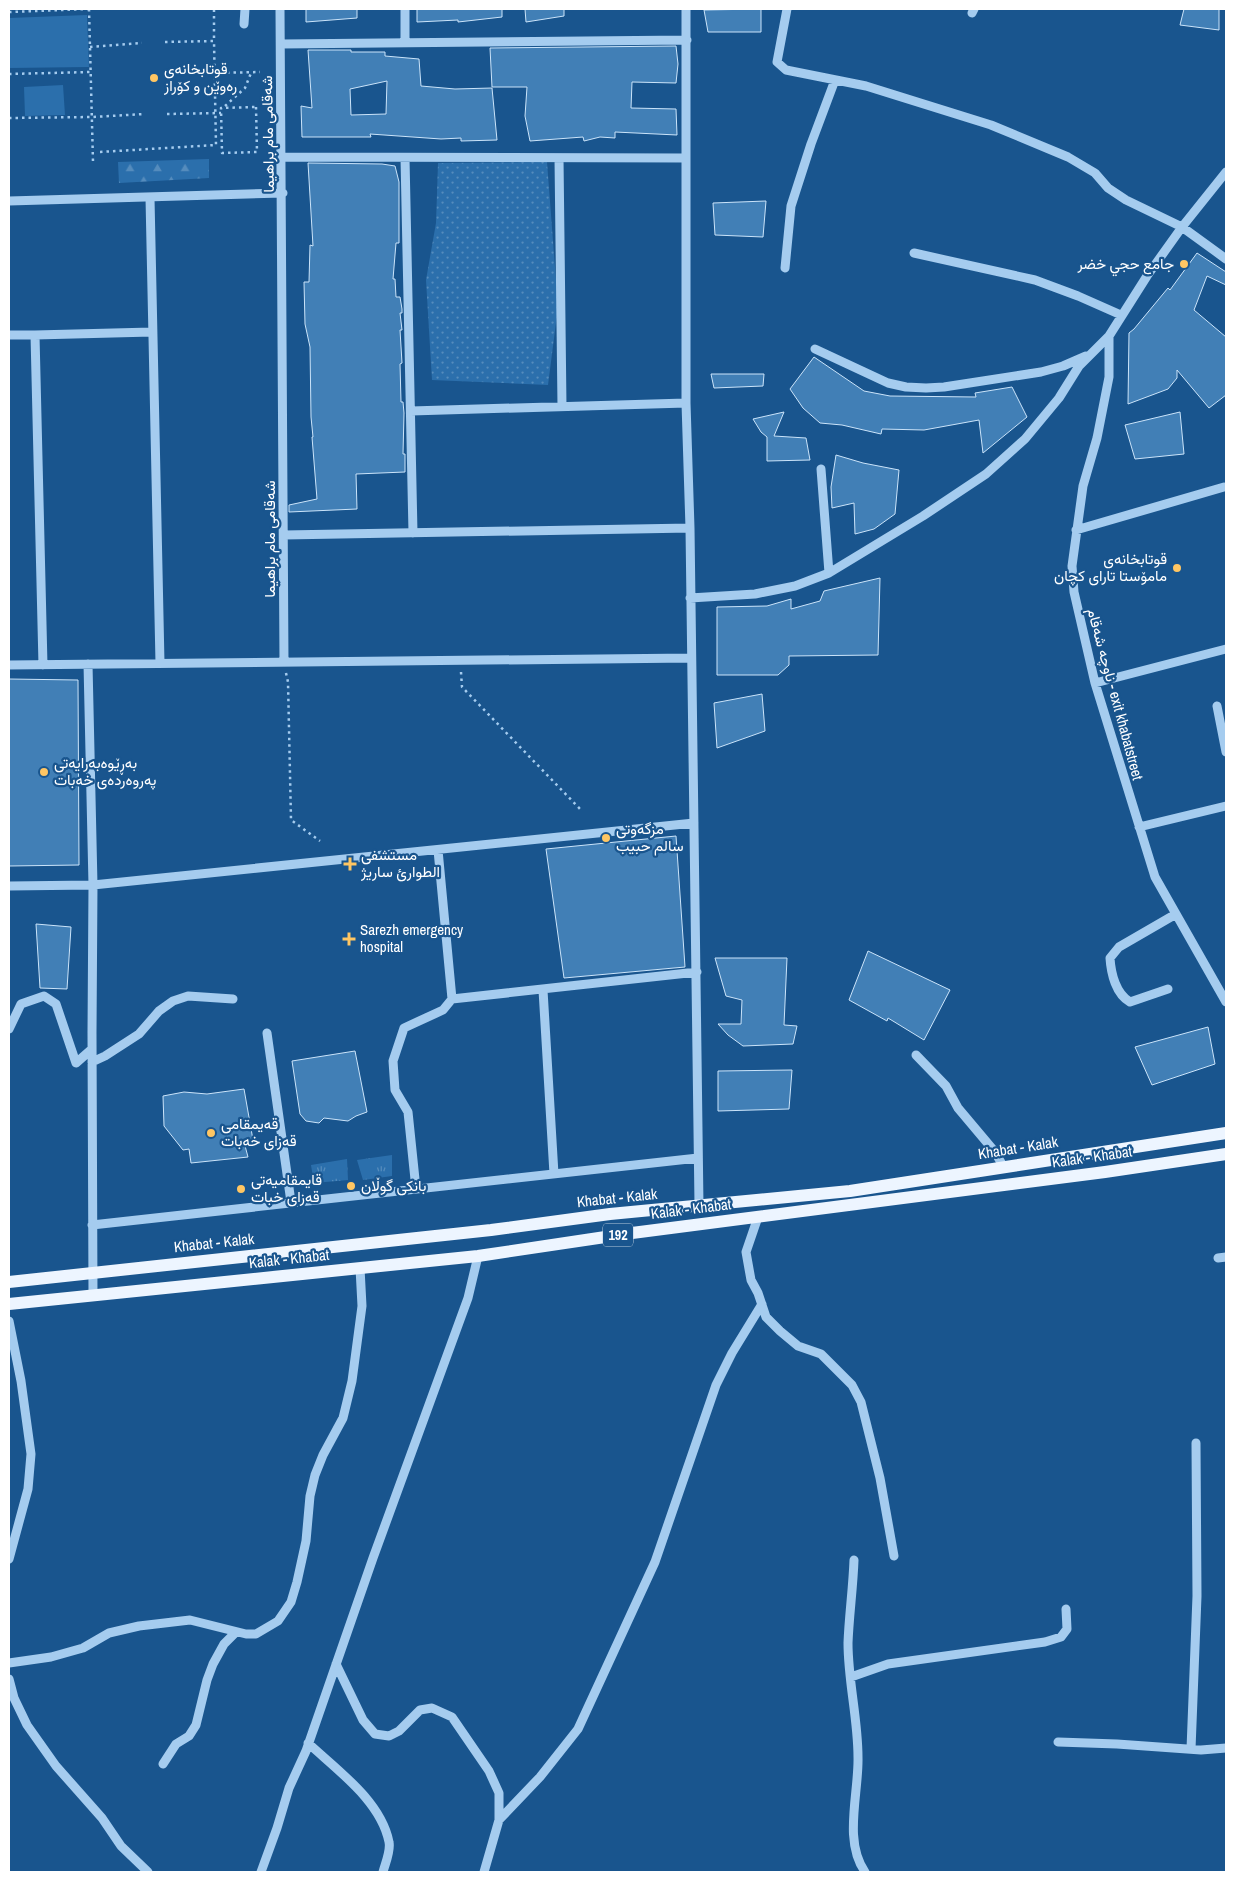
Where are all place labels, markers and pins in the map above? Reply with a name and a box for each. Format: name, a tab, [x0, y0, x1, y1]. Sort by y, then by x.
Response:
place label: قوتابخانەی رەوێن و کۆراز	[163, 58, 237, 96]
marker: قوتابخانەی رەوێن و کۆراز	[148, 72, 160, 84]
place label: جامع حجي خضر	[1076, 253, 1174, 277]
marker: جامع حجي خضر	[1178, 258, 1190, 270]
place label: قوتابخانەی مامۆستا تارای کچان	[1054, 548, 1167, 586]
marker: قوتابخانەی مامۆستا تارای کچان	[1171, 562, 1183, 574]
place label: بەڕێوەبەرایەتی پەروەردەی خەبات	[54, 752, 156, 790]
marker: بەڕێوەبەرایەتی پەروەردەی خەبات	[38, 766, 50, 778]
place label: مزگەوتی سالم حبیب	[616, 818, 684, 856]
marker: مزگەوتی سالم حبیب	[600, 832, 612, 844]
place label: مستشفى الطوارئ ساريژ	[360, 844, 440, 882]
marker: مستشفى الطوارئ ساريژ	[343, 857, 357, 871]
place label: Sarezh emergency hospital	[360, 919, 464, 957]
marker: Sarezh emergency hospital	[342, 932, 356, 946]
place label: قەیمقامی قەزای خەبات	[221, 1113, 297, 1151]
marker: قەیمقامی قەزای خەبات	[205, 1127, 217, 1139]
place label: قایمقامیەتى قەزای خبات	[251, 1169, 322, 1207]
place label: بانکی گوڵان	[361, 1175, 426, 1196]
marker: بانکی گوڵان	[345, 1180, 357, 1192]
marker: قایمقامیەتى قەزای خبات	[235, 1183, 247, 1195]

